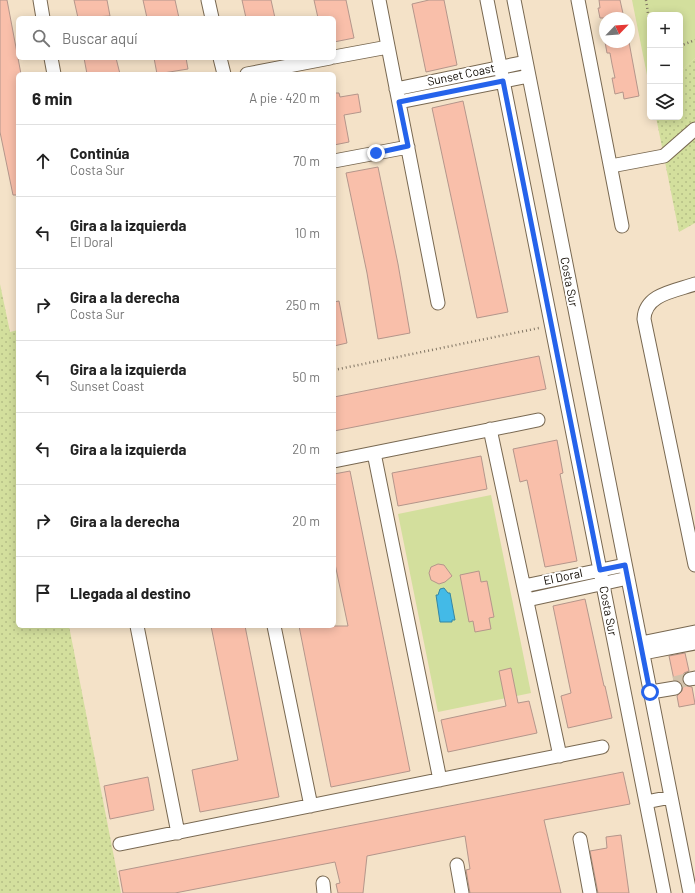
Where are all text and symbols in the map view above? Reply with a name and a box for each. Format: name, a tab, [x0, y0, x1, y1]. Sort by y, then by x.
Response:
north arrow	[599, 12, 635, 48]
map controls	[647, 12, 683, 120]
button: +	[647, 12, 683, 48]
search box	[16, 16, 336, 60]
icon: search	[30, 27, 52, 49]
text: Buscar aquí	[62, 29, 138, 47]
button: −	[647, 48, 683, 84]
street label: Sunset Coast	[426, 60, 496, 88]
button: layers	[647, 84, 683, 120]
text: 6 min	[32, 88, 72, 108]
text: A pie · 420 m	[249, 90, 320, 106]
text: Continúa	[70, 144, 130, 162]
route end	[367, 144, 385, 162]
icon: ahead	[32, 150, 54, 172]
text: 70 m	[293, 153, 320, 169]
text: Costa Sur	[70, 162, 124, 178]
text: Gira a la izquierda	[70, 216, 186, 234]
icon: left	[32, 222, 54, 244]
text: 10 m	[295, 225, 320, 241]
text: El Doral	[70, 234, 113, 250]
street label: Costa Sur	[558, 256, 582, 308]
text: Gira a la derecha	[70, 288, 180, 306]
icon: right	[32, 294, 54, 316]
text: 250 m	[286, 297, 320, 313]
text: Costa Sur	[70, 306, 124, 322]
text: Gira a la izquierda	[70, 360, 186, 378]
icon: left	[32, 366, 54, 388]
text: 50 m	[293, 369, 320, 385]
text: Sunset Coast	[70, 378, 145, 394]
icon: left	[32, 438, 54, 460]
text: Gira a la izquierda	[70, 440, 186, 458]
text: 20 m	[292, 441, 320, 457]
icon: right	[32, 510, 54, 532]
text: Gira a la derecha	[70, 512, 180, 530]
text: 20 m	[292, 513, 320, 529]
street label: El Doral	[542, 565, 584, 587]
icon: arrive	[32, 582, 54, 604]
text: Llegada al destino	[70, 584, 191, 602]
street label: Costa Sur	[597, 585, 621, 637]
route start	[641, 683, 659, 701]

